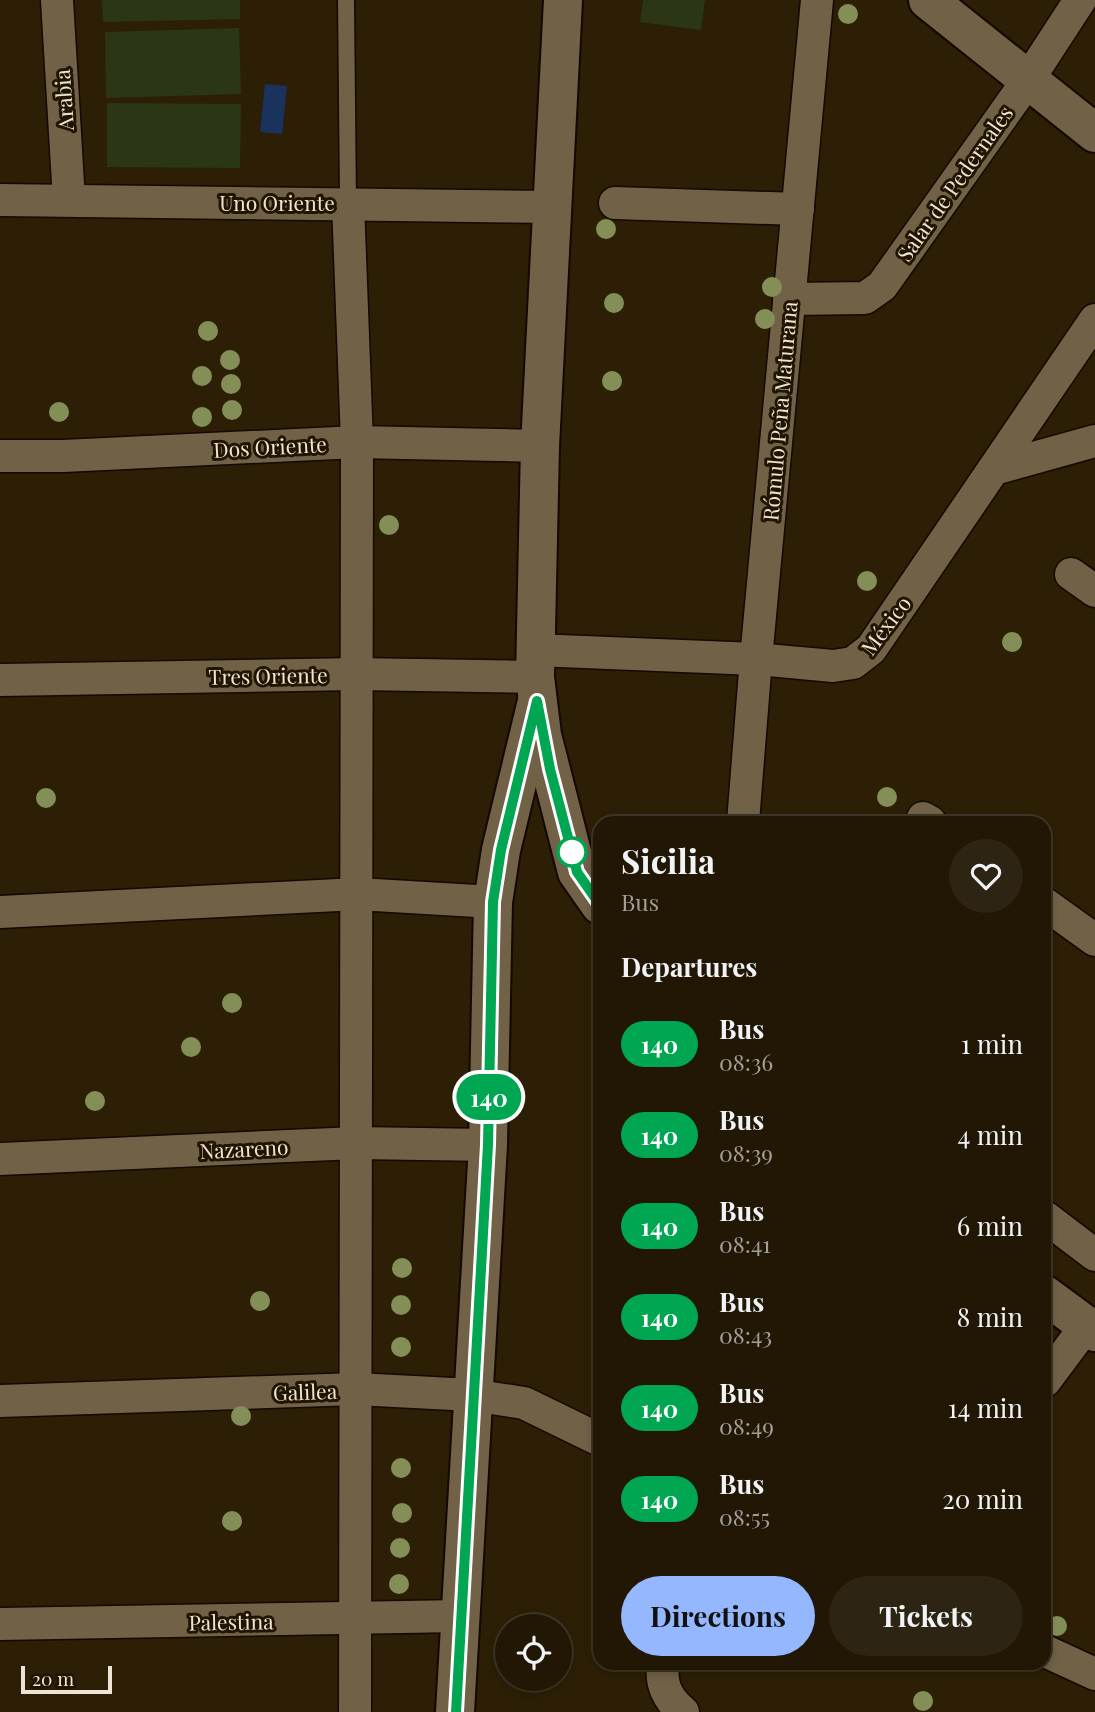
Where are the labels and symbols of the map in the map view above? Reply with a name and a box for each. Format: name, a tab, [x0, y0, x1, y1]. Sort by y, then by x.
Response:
street label: Arabia	[47, 68, 79, 133]
street label: Salar de Pedernales	[890, 100, 1018, 266]
street label: Uno Oriente	[219, 188, 335, 216]
street label: Rómulo Peña Maturana	[755, 300, 803, 522]
street label: Dos Oriente	[213, 429, 327, 463]
street label: México	[854, 590, 916, 660]
street label: Tres Oriente	[208, 660, 328, 690]
unlabelled marker	[557, 837, 587, 867]
line badge: 140	[449, 1074, 529, 1120]
street label: Nazareno	[199, 1132, 289, 1164]
street label: Galilea	[272, 1376, 338, 1406]
street label: Palestina	[188, 1606, 274, 1636]
scale bar	[21, 1663, 112, 1695]

